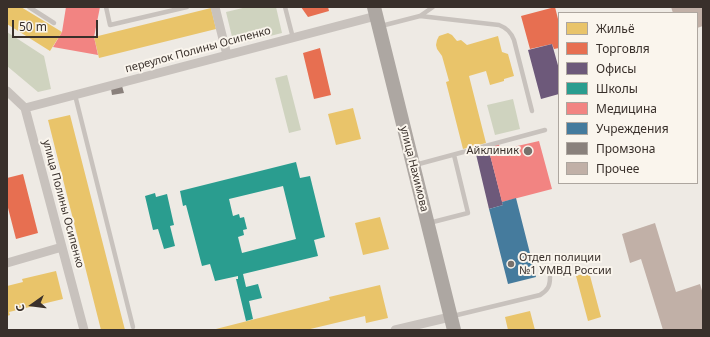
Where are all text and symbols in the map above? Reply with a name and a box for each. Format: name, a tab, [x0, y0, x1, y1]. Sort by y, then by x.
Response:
scale bar	[14, 12, 100, 38]
legend	[558, 12, 698, 184]
text: 50 m	[19, 18, 47, 35]
text: Жильё	[596, 20, 635, 37]
street label: переулок Полины Осипенко	[124, 24, 272, 76]
text: Торговля	[596, 40, 650, 57]
text: Офисы	[596, 60, 636, 77]
text: Школы	[596, 80, 638, 97]
text: Медицина	[596, 100, 657, 117]
text: Учреждения	[596, 120, 669, 137]
street label: улица Нахимова	[397, 125, 431, 213]
street label: улица Полины Осипенко	[40, 138, 86, 270]
text: Промзона	[596, 140, 655, 157]
place label: Айклиник	[467, 144, 519, 158]
marker: Айклиник	[522, 145, 534, 157]
text: Прочее	[596, 160, 639, 177]
place label: Отдел полиции №1 УМВД России	[519, 251, 612, 277]
marker: Отдел полиции №1 УМВД России	[506, 259, 516, 269]
north arrow	[12, 285, 52, 325]
text: С	[12, 303, 28, 313]

